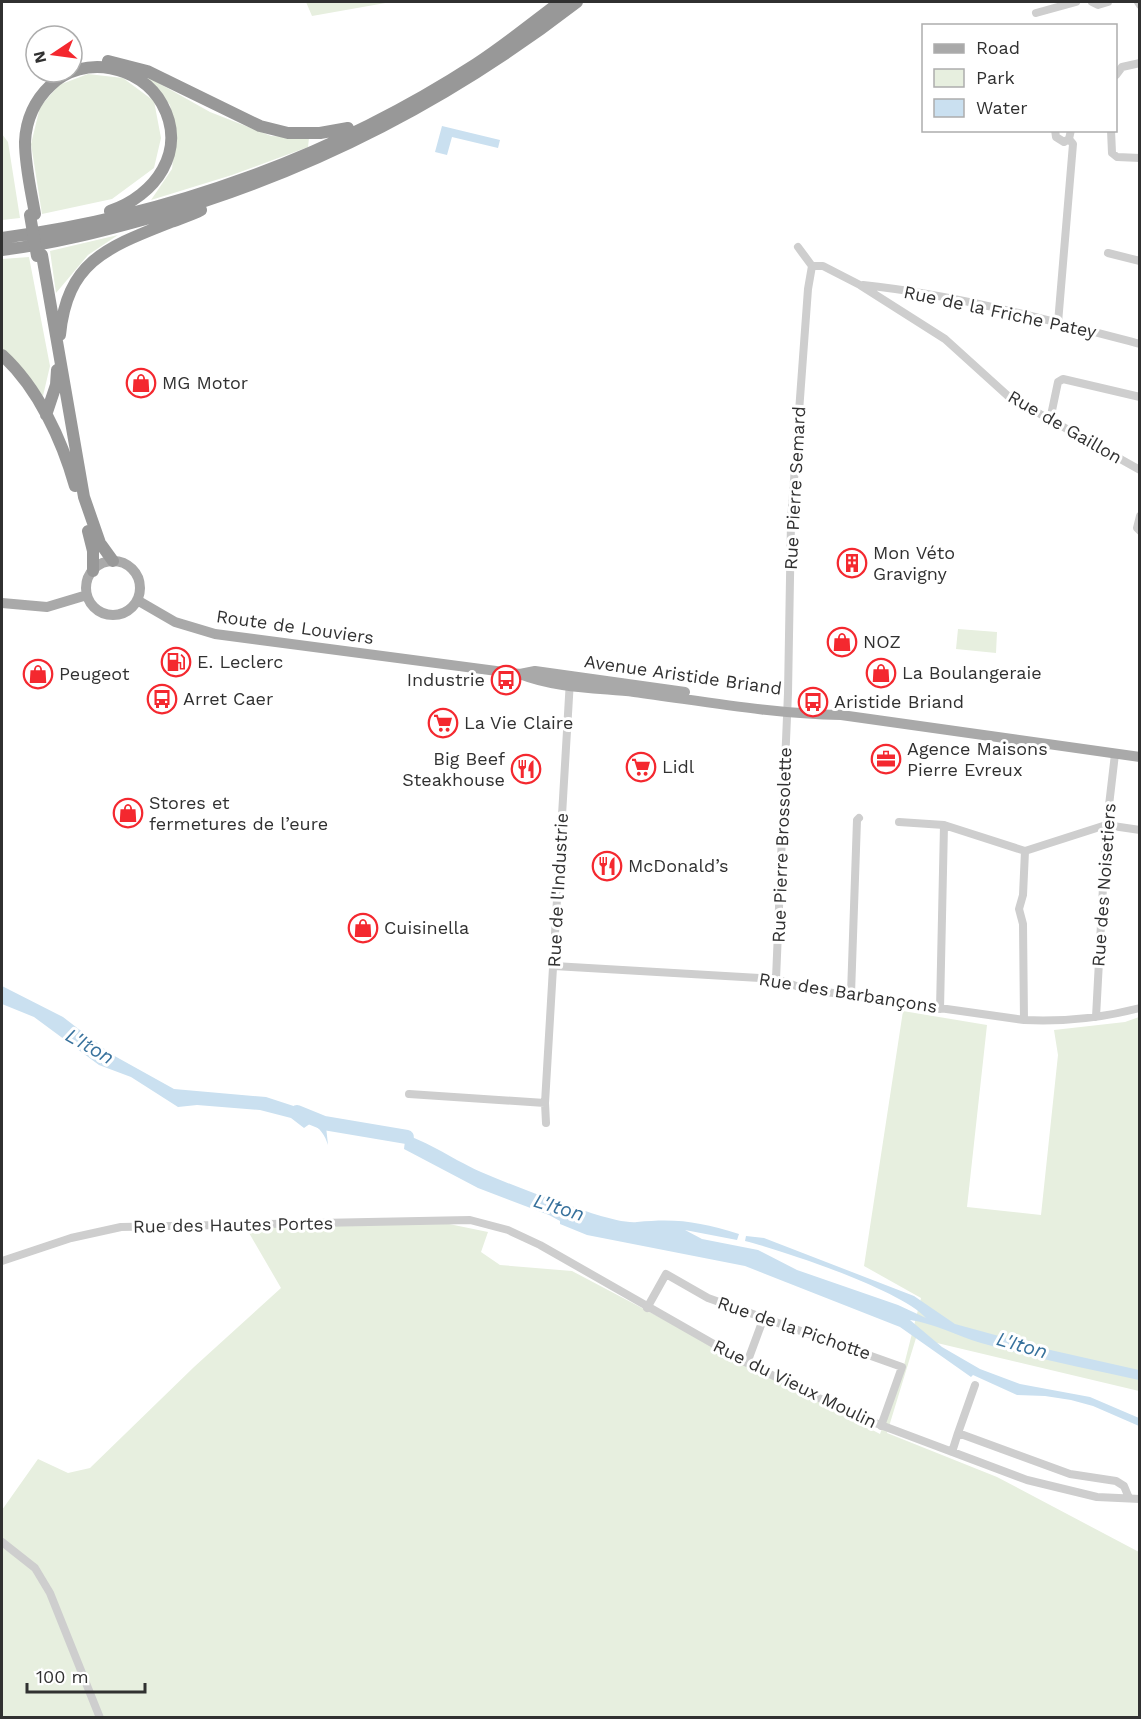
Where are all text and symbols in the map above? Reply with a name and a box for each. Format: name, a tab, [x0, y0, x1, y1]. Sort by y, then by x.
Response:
north arrow	[24, 24, 84, 84]
legend	[922, 24, 1117, 132]
text: Road	[976, 37, 1020, 58]
text: N	[29, 49, 50, 65]
text: Park	[976, 67, 1015, 88]
text: Water	[976, 97, 1028, 118]
street label: Rue de la Friche Patey	[902, 281, 1099, 342]
shop icon: MG Motor	[125, 367, 157, 399]
place label: MG Motor	[162, 372, 248, 393]
street label: Rue de Gaillon	[1004, 385, 1126, 468]
street label: Rue Pierre Semard	[780, 405, 809, 570]
place label: Mon Véto Gravigny	[873, 542, 955, 584]
building icon: Mon Véto Gravigny	[836, 547, 868, 579]
street label: Route de Louviers	[215, 605, 375, 648]
shop icon: NOZ	[826, 626, 858, 658]
place label: NOZ	[863, 631, 901, 652]
fuel station icon: E. Leclerc	[160, 646, 192, 678]
street label: Avenue Aristide Briand	[583, 650, 783, 699]
place label: E. Leclerc	[197, 651, 283, 672]
shop icon: La Boulangeraie	[865, 657, 897, 689]
shop icon: Peugeot	[22, 658, 54, 690]
place label: La Boulangeraie	[902, 662, 1042, 683]
place label: Peugeot	[59, 663, 130, 684]
bus stop icon: Industrie	[490, 664, 522, 696]
place label: Industrie	[407, 669, 485, 690]
bus stop icon: Arret Caer	[146, 683, 178, 715]
bus stop icon: Aristide Briand	[797, 686, 829, 718]
place label: Arret Caer	[183, 688, 273, 709]
place label: Aristide Briand	[834, 691, 964, 712]
supermarket icon: La Vie Claire	[427, 707, 459, 739]
place label: La Vie Claire	[464, 712, 573, 733]
place label: Agence Maisons Pierre Evreux	[907, 738, 1048, 780]
office icon: Agence Maisons Pierre Evreux	[870, 743, 902, 775]
street label: Rue Pierre Brossolette	[768, 747, 795, 943]
place label: Big Beef Steakhouse	[402, 748, 505, 790]
supermarket icon: Lidl	[625, 751, 657, 783]
restaurant icon: Big Beef Steakhouse	[510, 753, 542, 785]
place label: Lidl	[662, 756, 695, 777]
place label: Stores et fermetures de l’eure	[149, 792, 328, 834]
shop icon: Stores et fermetures de l’eure	[112, 797, 144, 829]
street label: Rue des Noisetiers	[1087, 802, 1120, 968]
street label: Rue de l'Industrie	[543, 812, 572, 968]
restaurant icon: McDonald’s	[591, 850, 623, 882]
place label: McDonald’s	[628, 855, 728, 876]
shop icon: Cuisinella	[347, 912, 379, 944]
place label: Cuisinella	[384, 917, 469, 938]
street label: Rue des Barbançons	[757, 968, 939, 1017]
water label: L'Iton	[62, 1023, 118, 1069]
water label: L'Iton	[531, 1188, 587, 1226]
street label: Rue des Hautes Portes	[133, 1212, 333, 1237]
street label: Rue de la Pichotte	[715, 1291, 873, 1364]
water label: L'Iton	[994, 1326, 1050, 1364]
street label: Rue du Vieux Moulin	[710, 1335, 880, 1432]
scale bar	[27, 1656, 146, 1694]
text: 100 m	[36, 1666, 89, 1687]

